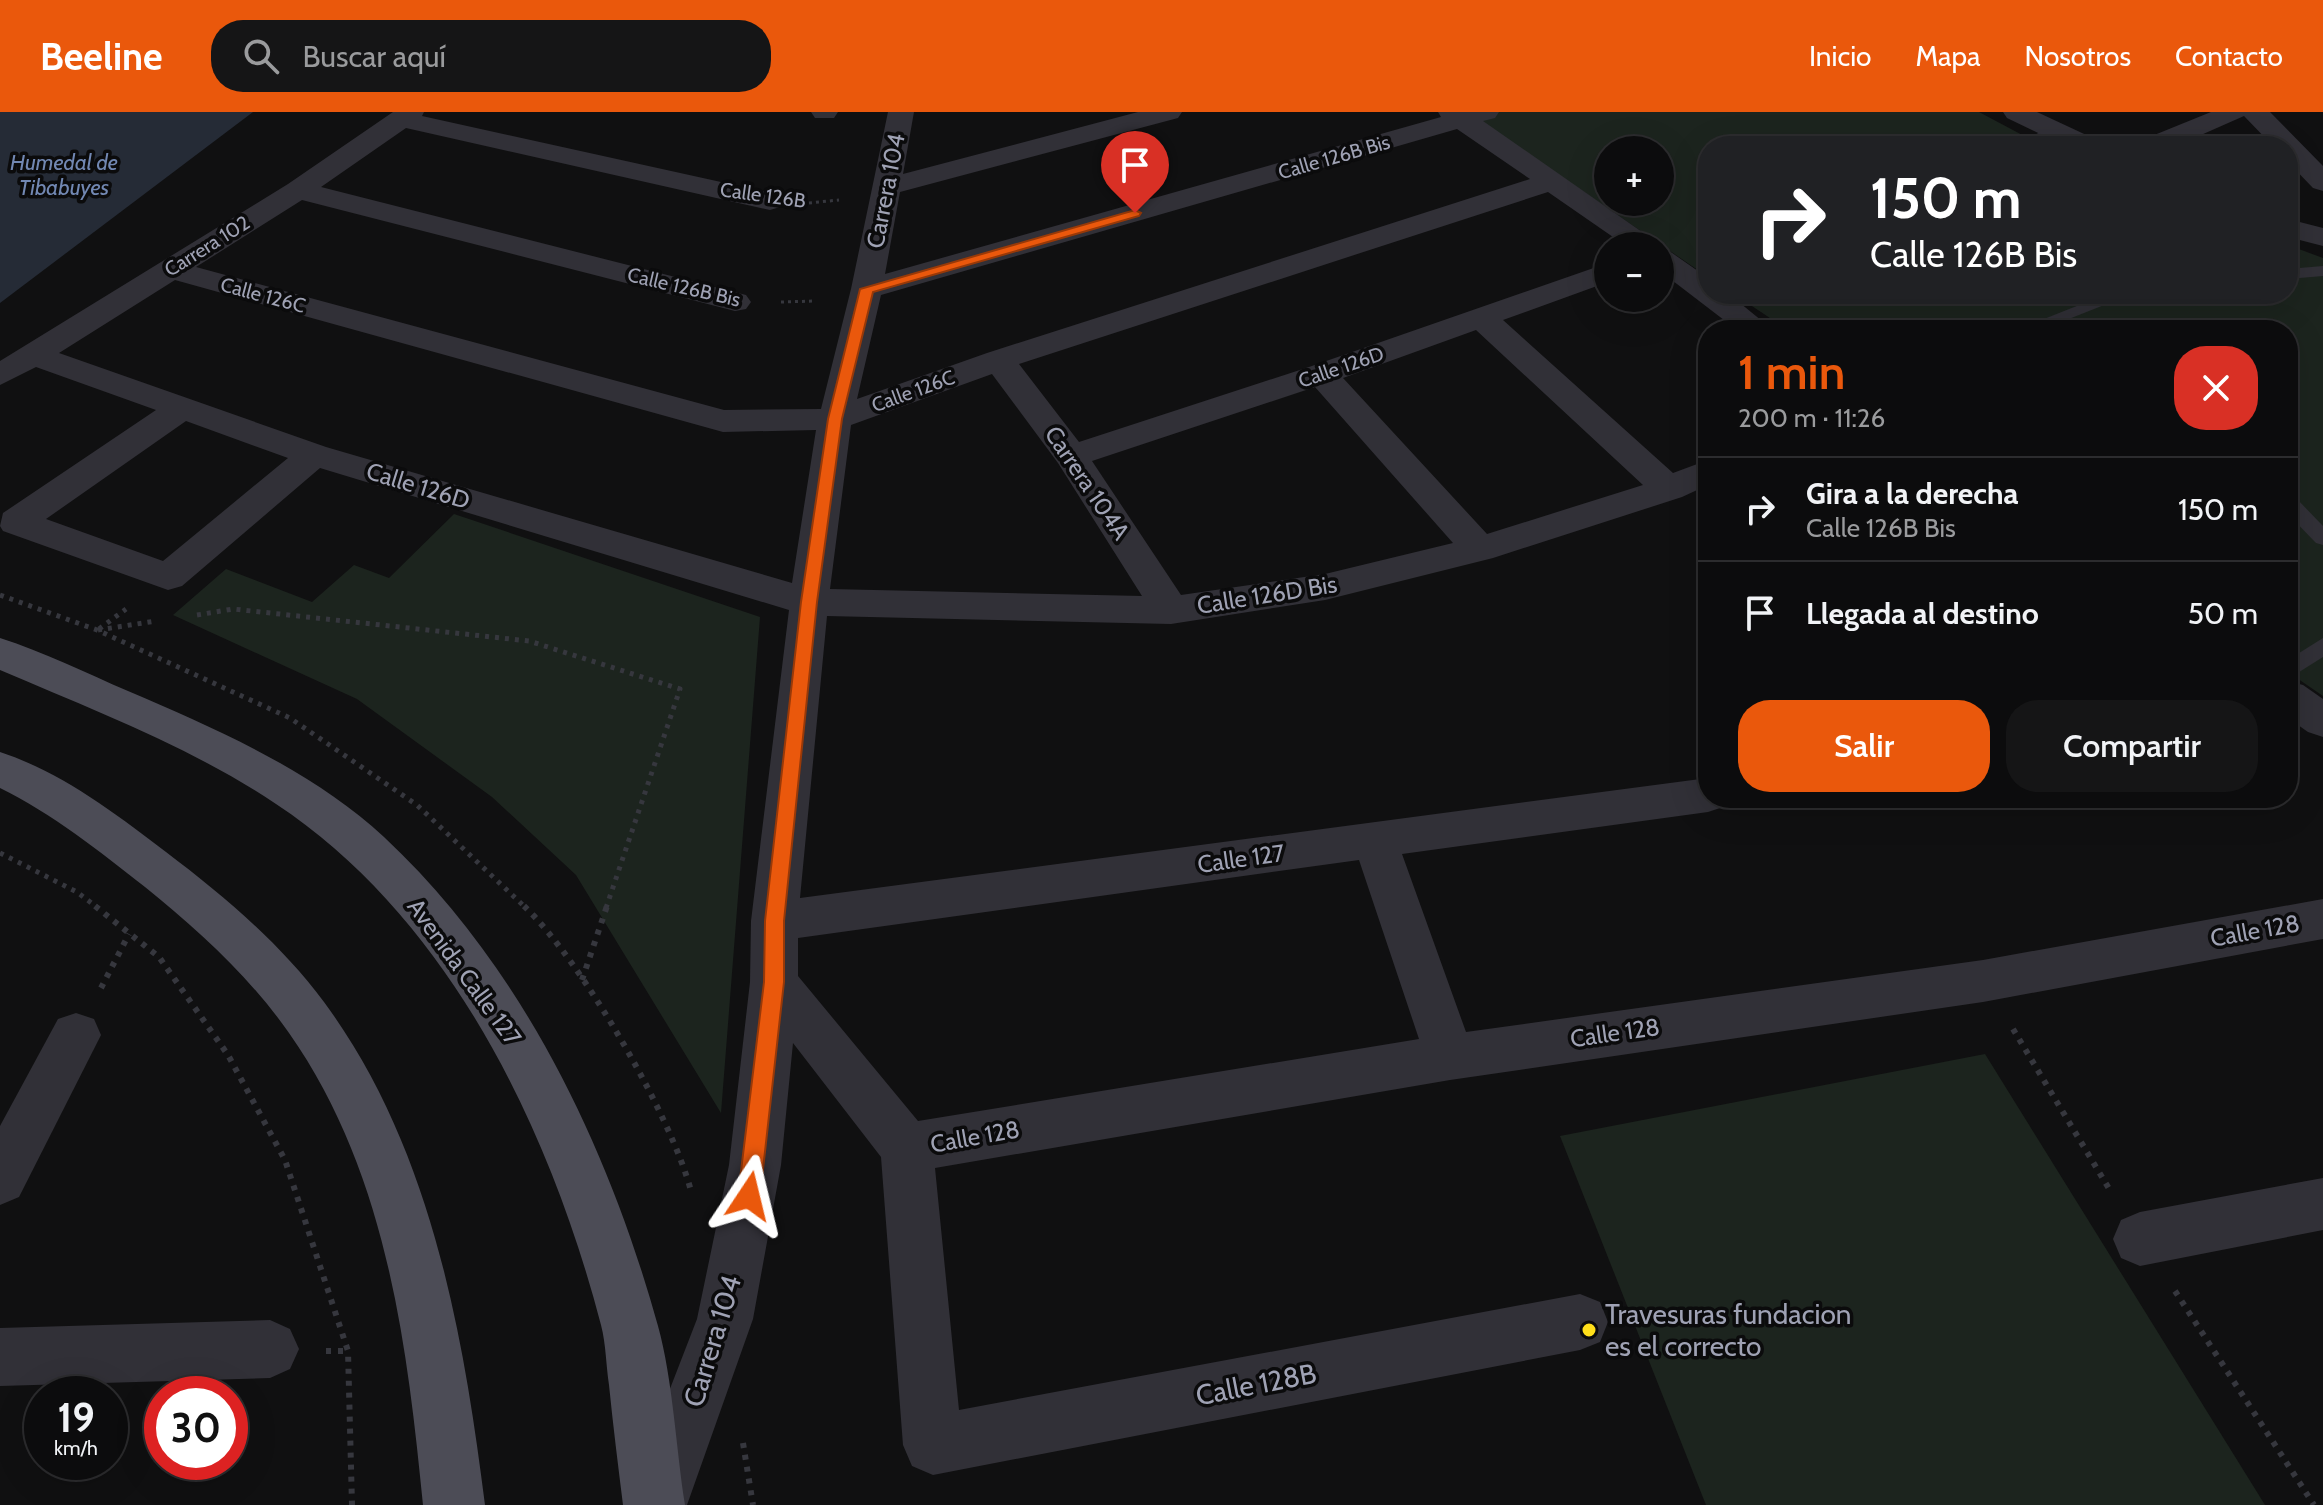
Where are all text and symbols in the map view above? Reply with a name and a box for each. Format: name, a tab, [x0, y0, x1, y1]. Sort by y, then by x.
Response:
search box	[211, 20, 771, 92]
text: Beeline	[40, 33, 163, 80]
icon: search	[239, 34, 283, 78]
text: Buscar aquí	[303, 38, 446, 75]
text: Inicio	[1809, 39, 1872, 73]
text: Mapa	[1916, 39, 1981, 73]
text: Nosotros	[2025, 39, 2131, 73]
text: Contacto	[2175, 39, 2283, 73]
street label: Calle 126B Bis	[1275, 130, 1393, 184]
street label: Carrera 104	[860, 131, 911, 251]
pin	[1101, 131, 1169, 213]
map controls	[1594, 136, 1674, 312]
button: +	[1594, 136, 1674, 216]
icon: arrive	[1113, 143, 1157, 187]
water label: Humedal de Tibabuyes	[10, 149, 118, 201]
text: 150 m	[1870, 164, 2022, 232]
icon: right	[1738, 168, 1842, 272]
street label: Calle 126B	[719, 177, 807, 213]
street label: Carrera 102	[160, 210, 254, 282]
button: −	[1594, 232, 1674, 312]
text: Calle 126B Bis	[1870, 232, 2077, 276]
street label: Calle 126B Bis	[625, 262, 743, 312]
street label: Calle 126C	[218, 272, 308, 318]
street label: Calle 126D	[1295, 341, 1387, 393]
text: 1 min	[1738, 343, 1845, 401]
button: close	[2174, 346, 2258, 430]
street label: Calle 126C	[868, 365, 958, 417]
text: 200 m · 11:26	[1738, 402, 1885, 434]
street label: Carrera 104A	[1039, 420, 1136, 545]
street label: Calle 126D	[363, 456, 473, 515]
text: Gira a la derecha	[1806, 475, 2018, 512]
icon: right	[1738, 487, 1782, 531]
text: 150 m	[2178, 491, 2258, 528]
text: Calle 126B Bis	[1806, 512, 1956, 544]
street label: Calle 126D Bis	[1195, 569, 1339, 620]
icon: arrive	[1738, 591, 1782, 635]
text: Llegada al destino	[1806, 595, 2039, 632]
text: 50 m	[2188, 595, 2258, 632]
button: Salir	[1738, 700, 1990, 792]
button: Compartir	[2006, 700, 2258, 792]
street label: Calle 127	[1195, 838, 1286, 879]
street label: Avenida Calle 127	[401, 893, 527, 1051]
street label: Calle 128	[2208, 908, 2302, 953]
street label: Calle 128	[1568, 1012, 1662, 1053]
street label: Calle 128	[928, 1114, 1022, 1159]
position arrow	[707, 1154, 791, 1238]
street label: Carrera 104	[676, 1271, 748, 1411]
place label: Travesuras fundacion es el correcto	[1605, 1297, 1851, 1363]
marker: Travesuras fundacion es el correcto	[1580, 1321, 1598, 1339]
street label: Calle 128B	[1193, 1356, 1319, 1412]
speed limit sign: 30	[144, 1376, 248, 1480]
text: 19	[57, 1393, 95, 1442]
text: km/h	[54, 1436, 98, 1460]

